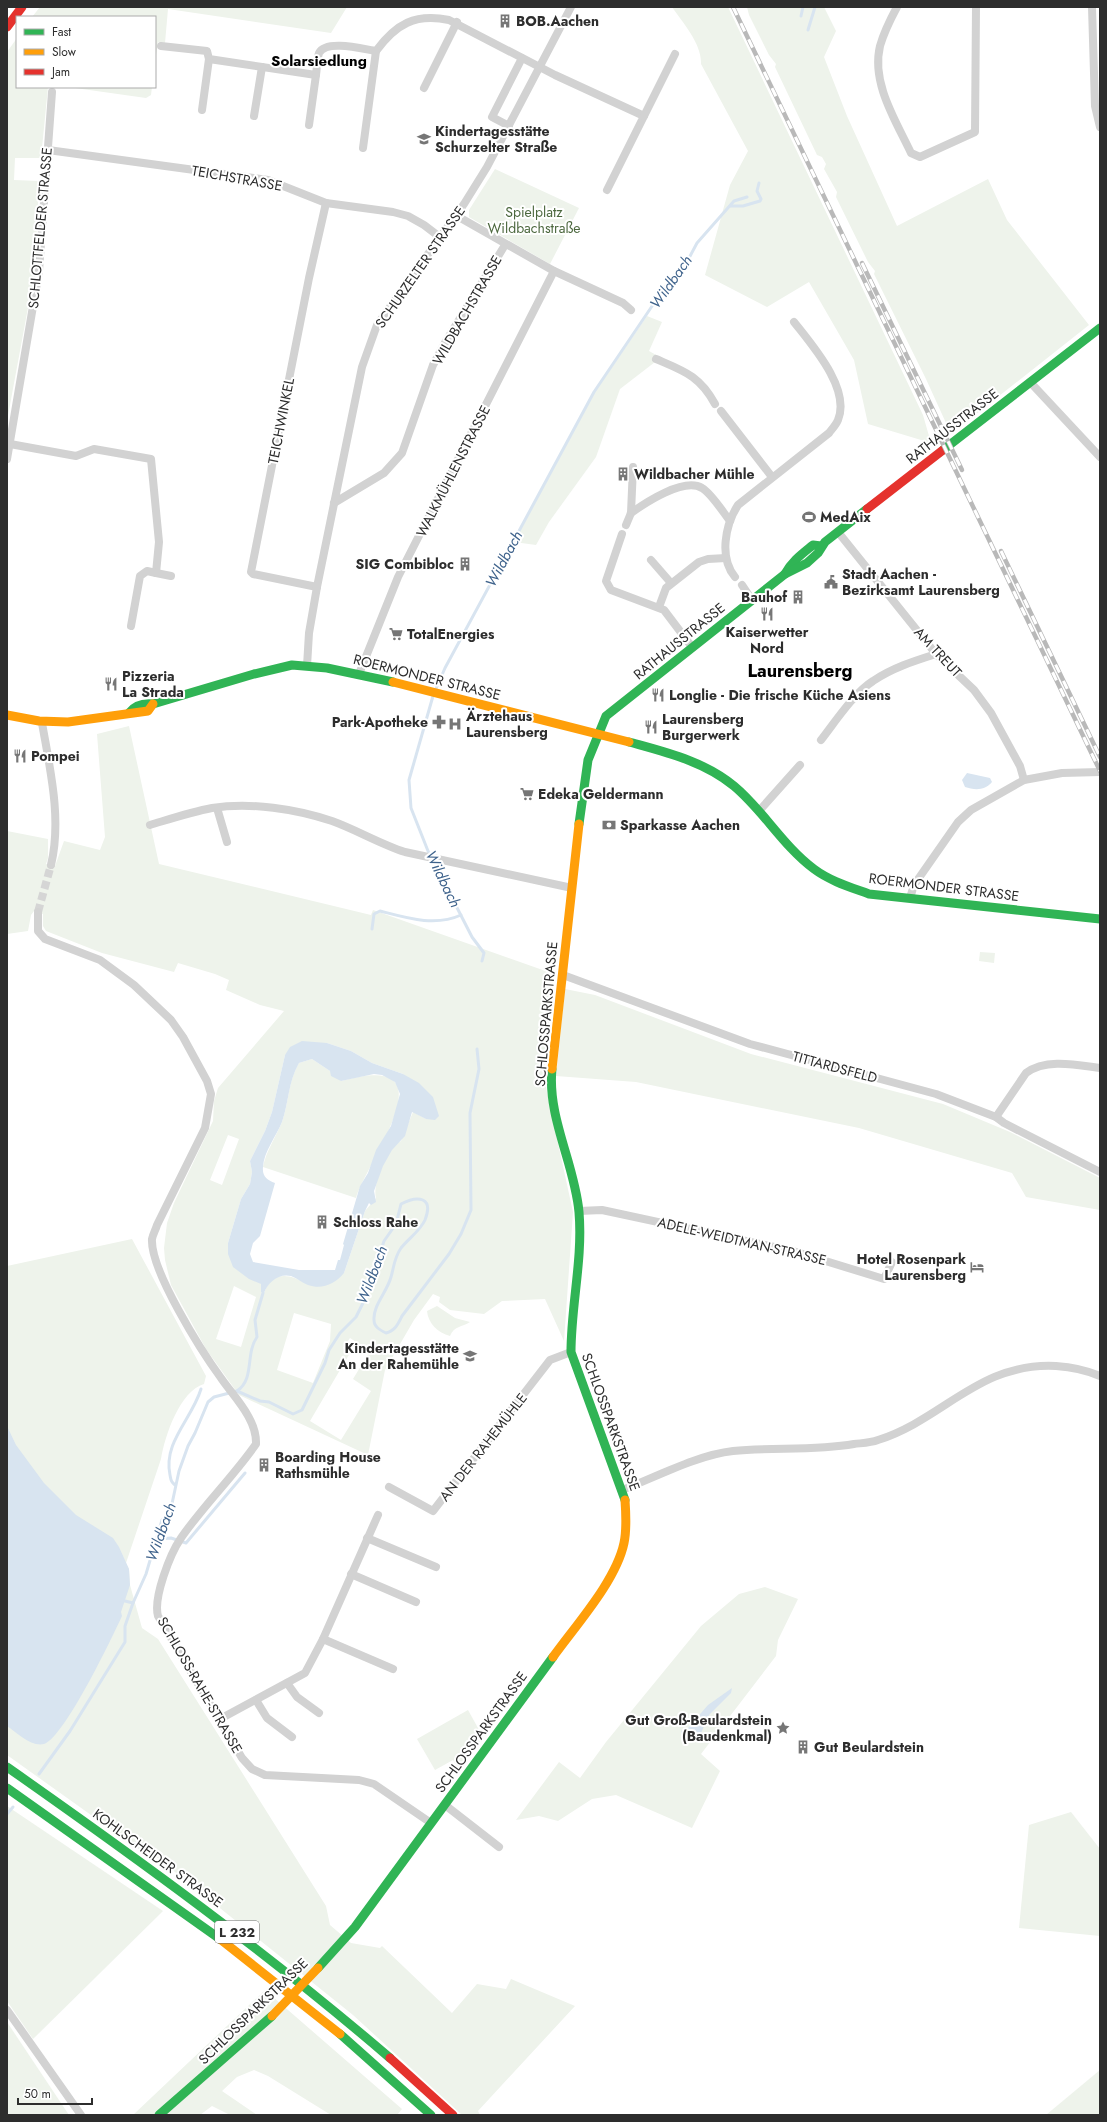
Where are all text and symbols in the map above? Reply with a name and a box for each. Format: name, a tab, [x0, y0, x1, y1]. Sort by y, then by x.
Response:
place label: BOB.Aachen	[516, 11, 599, 31]
building icon: BOB.Aachen	[497, 13, 513, 29]
legend	[16, 16, 156, 88]
text: Fast	[52, 23, 71, 41]
text: Slow	[52, 43, 77, 61]
district label: Solarsiedlung	[271, 50, 367, 72]
text: Jam	[50, 63, 70, 81]
place label: Kindertagesstätte Schurzelter Straße	[435, 121, 557, 157]
school or university icon: Kindertagesstätte Schurzelter Straße	[416, 131, 432, 147]
street label: SCHLOTTFELDER STRASSE	[23, 147, 57, 309]
street label: TEICHSTRASSE	[190, 160, 284, 196]
street label: SCHURZELTER STRASSE	[370, 202, 470, 332]
park label: Spielplatz Wildbachstraße	[487, 202, 581, 238]
water label: Wildbach	[644, 251, 698, 313]
street label: WILDBACHSTRASSE	[427, 252, 507, 368]
street label: TEICHWINKEL	[263, 376, 299, 466]
street label: RATHAUSSTRASSE	[901, 383, 1003, 469]
street label: WALKMÜHLENSTRASSE	[411, 402, 495, 540]
place label: Wildbacher Mühle	[634, 464, 755, 484]
building icon: Wildbacher Mühle	[615, 466, 631, 482]
place label: MedAix	[820, 507, 871, 527]
sports icon: MedAix	[801, 509, 817, 525]
water label: Wildbach	[480, 527, 528, 591]
place label: SIG Combibloc	[356, 554, 454, 574]
building icon: SIG Combibloc	[457, 556, 473, 572]
place label: Stadt Aachen - Bezirksamt Laurensberg	[842, 564, 1000, 600]
public building icon: Stadt Aachen - Bezirksamt Laurensberg	[823, 574, 839, 590]
place label: Bauhof	[741, 587, 788, 607]
building icon: Bauhof	[790, 589, 806, 605]
street label: RATHAUSSTRASSE	[629, 598, 729, 684]
restaurant icon: Kaiserwetter Nord	[759, 606, 775, 622]
place label: Kaiserwetter Nord	[726, 622, 809, 658]
street label: AM TREUT	[910, 622, 967, 682]
place label: TotalEnergies	[407, 624, 495, 644]
supermarket icon: TotalEnergies	[388, 626, 404, 642]
street label: ROERMONDER STRASSE	[351, 649, 503, 705]
district label: Laurensberg	[747, 658, 853, 684]
place label: Pizzeria La Strada	[122, 666, 184, 702]
restaurant icon: Pizzeria La Strada	[103, 676, 119, 692]
place label: Longlie - Die frische Küche Asiens	[669, 685, 891, 705]
restaurant icon: Longlie - Die frische Küche Asiens	[650, 687, 666, 703]
place label: Ärztehaus Laurensberg	[465, 706, 548, 742]
place label: Laurensberg Burgerwerk	[662, 709, 744, 745]
place label: Park-Apotheke	[332, 712, 428, 732]
pharmacy icon: Park-Apotheke	[431, 714, 447, 730]
hospital icon: Ärztehaus Laurensberg	[447, 716, 463, 732]
restaurant icon: Laurensberg Burgerwerk	[643, 719, 659, 735]
place label: Pompei	[31, 746, 80, 766]
restaurant icon: Pompei	[12, 748, 28, 764]
place label: Edeka Geldermann	[538, 784, 664, 804]
supermarket icon: Edeka Geldermann	[519, 786, 535, 802]
place label: Sparkasse Aachen	[620, 815, 740, 835]
bank icon: Sparkasse Aachen	[601, 817, 617, 833]
water label: Wildbach	[420, 847, 466, 911]
street label: ROERMONDER STRASSE	[868, 868, 1020, 906]
street label: SCHLOSSPARKSTRASSE	[530, 941, 562, 1087]
street label: TITTARDSFELD	[790, 1046, 880, 1088]
place label: Schloss Rahe	[333, 1212, 418, 1232]
street label: ADELE-WEIDTMAN-STRASSE	[656, 1212, 828, 1270]
building icon: Schloss Rahe	[314, 1214, 330, 1230]
water label: Wildbach	[351, 1243, 393, 1307]
place label: Hotel Rosenpark Laurensberg	[856, 1249, 966, 1285]
hotel icon: Hotel Rosenpark Laurensberg	[969, 1259, 985, 1275]
place label: Kindertagesstätte An der Rahemühle	[337, 1338, 459, 1374]
school or university icon: Kindertagesstätte An der Rahemühle	[462, 1348, 478, 1364]
street label: SCHLOSSPARKSTRASSE	[577, 1350, 645, 1494]
street label: AN DER RAHEMÜHLE	[434, 1389, 532, 1505]
place label: Boarding House Rathsmühle	[275, 1447, 381, 1483]
building icon: Boarding House Rathsmühle	[256, 1457, 272, 1473]
water label: Wildbach	[140, 1500, 182, 1564]
street label: SCHLOSS-RAHE-STRASSE	[153, 1613, 247, 1757]
street label: SCHLOSSPARKSTRASSE	[430, 1667, 532, 1797]
place label: Gut Groß-Beulardstein (Baudenkmal)	[625, 1710, 772, 1746]
place icon: Gut Groß-Beulardstein (Baudenkmal)	[775, 1720, 791, 1736]
place label: Gut Beulardstein	[814, 1737, 924, 1757]
building icon: Gut Beulardstein	[795, 1739, 811, 1755]
street label: KOHLSCHEIDER STRASSE	[89, 1804, 227, 1912]
road number: L 232	[215, 1921, 259, 1943]
street label: SCHLOSSPARKSTRASSE	[194, 1953, 312, 2069]
scale bar	[18, 2080, 92, 2106]
text: 50 m	[24, 2085, 51, 2103]

